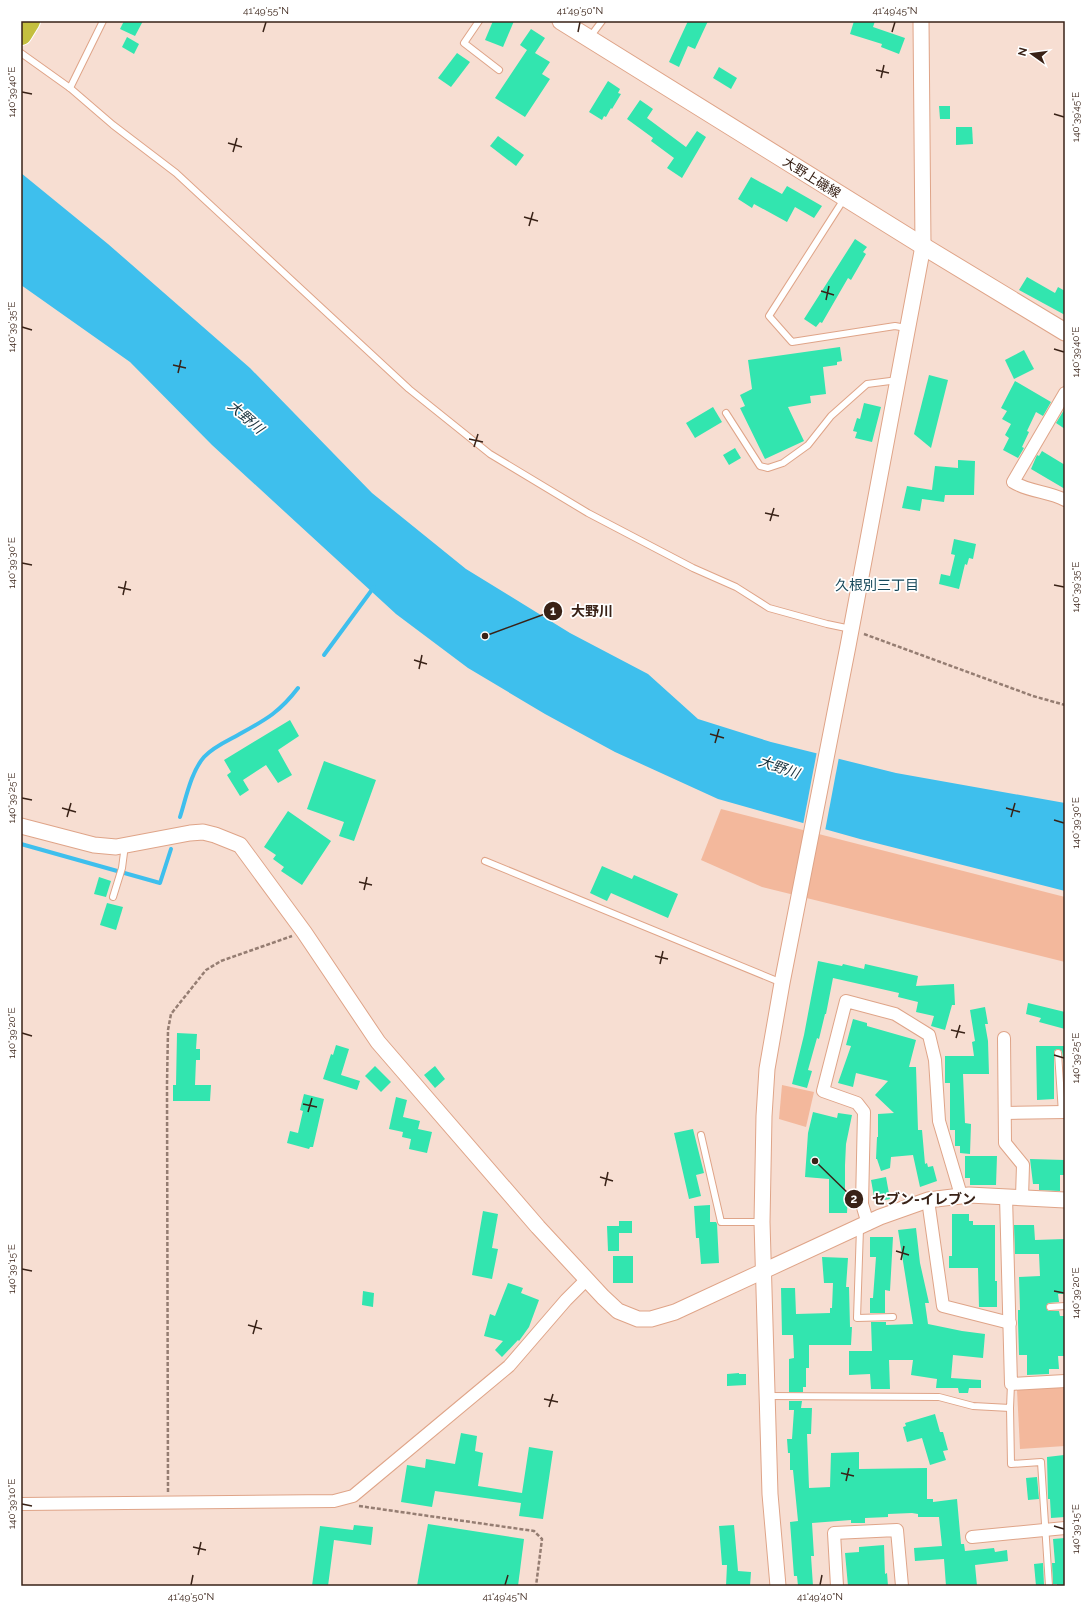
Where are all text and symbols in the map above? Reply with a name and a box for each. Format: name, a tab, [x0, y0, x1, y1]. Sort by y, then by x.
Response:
text: 41°49'55"N	[243, 5, 289, 16]
text: 41°49'50"N	[557, 5, 603, 16]
text: 41°49'45"N	[872, 5, 918, 16]
north arrow	[1012, 34, 1052, 74]
text: N	[1015, 46, 1030, 57]
text: 140°39'40"E	[6, 67, 17, 117]
text: 140°39'45"E	[1070, 92, 1081, 142]
street label: 大野上磯線	[780, 154, 843, 201]
text: 140°39'35"E	[6, 302, 17, 352]
text: 140°39'40"E	[1070, 327, 1081, 377]
water label: 大野川	[225, 397, 269, 438]
text: 140°39'30"E	[6, 537, 17, 589]
text: 140°39'35"E	[1070, 562, 1081, 612]
district label: 久根別三丁目	[835, 577, 919, 593]
callout: 大野川	[543, 598, 621, 624]
text: 大野川	[571, 603, 613, 619]
text: 1	[550, 604, 556, 618]
water label: 大野川	[757, 753, 803, 782]
text: 140°39'25"E	[6, 773, 17, 823]
text: 140°39'30"E	[1070, 797, 1081, 849]
text: 140°39'20"E	[6, 1007, 17, 1059]
text: 140°39'25"E	[1070, 1033, 1081, 1083]
callout: セブン-イレブン	[844, 1186, 984, 1212]
text: セブン-イレブン	[872, 1191, 976, 1207]
text: 2	[851, 1192, 858, 1206]
text: 140°39'15"E	[6, 1244, 17, 1294]
text: 140°39'20"E	[1070, 1267, 1081, 1319]
text: 140°39'10"E	[6, 1479, 17, 1529]
text: 140°39'15"E	[1070, 1504, 1081, 1554]
text: 41°49'50"N	[168, 1591, 214, 1602]
text: 41°49'45"N	[482, 1591, 528, 1602]
text: 41°49'40"N	[797, 1591, 843, 1602]

